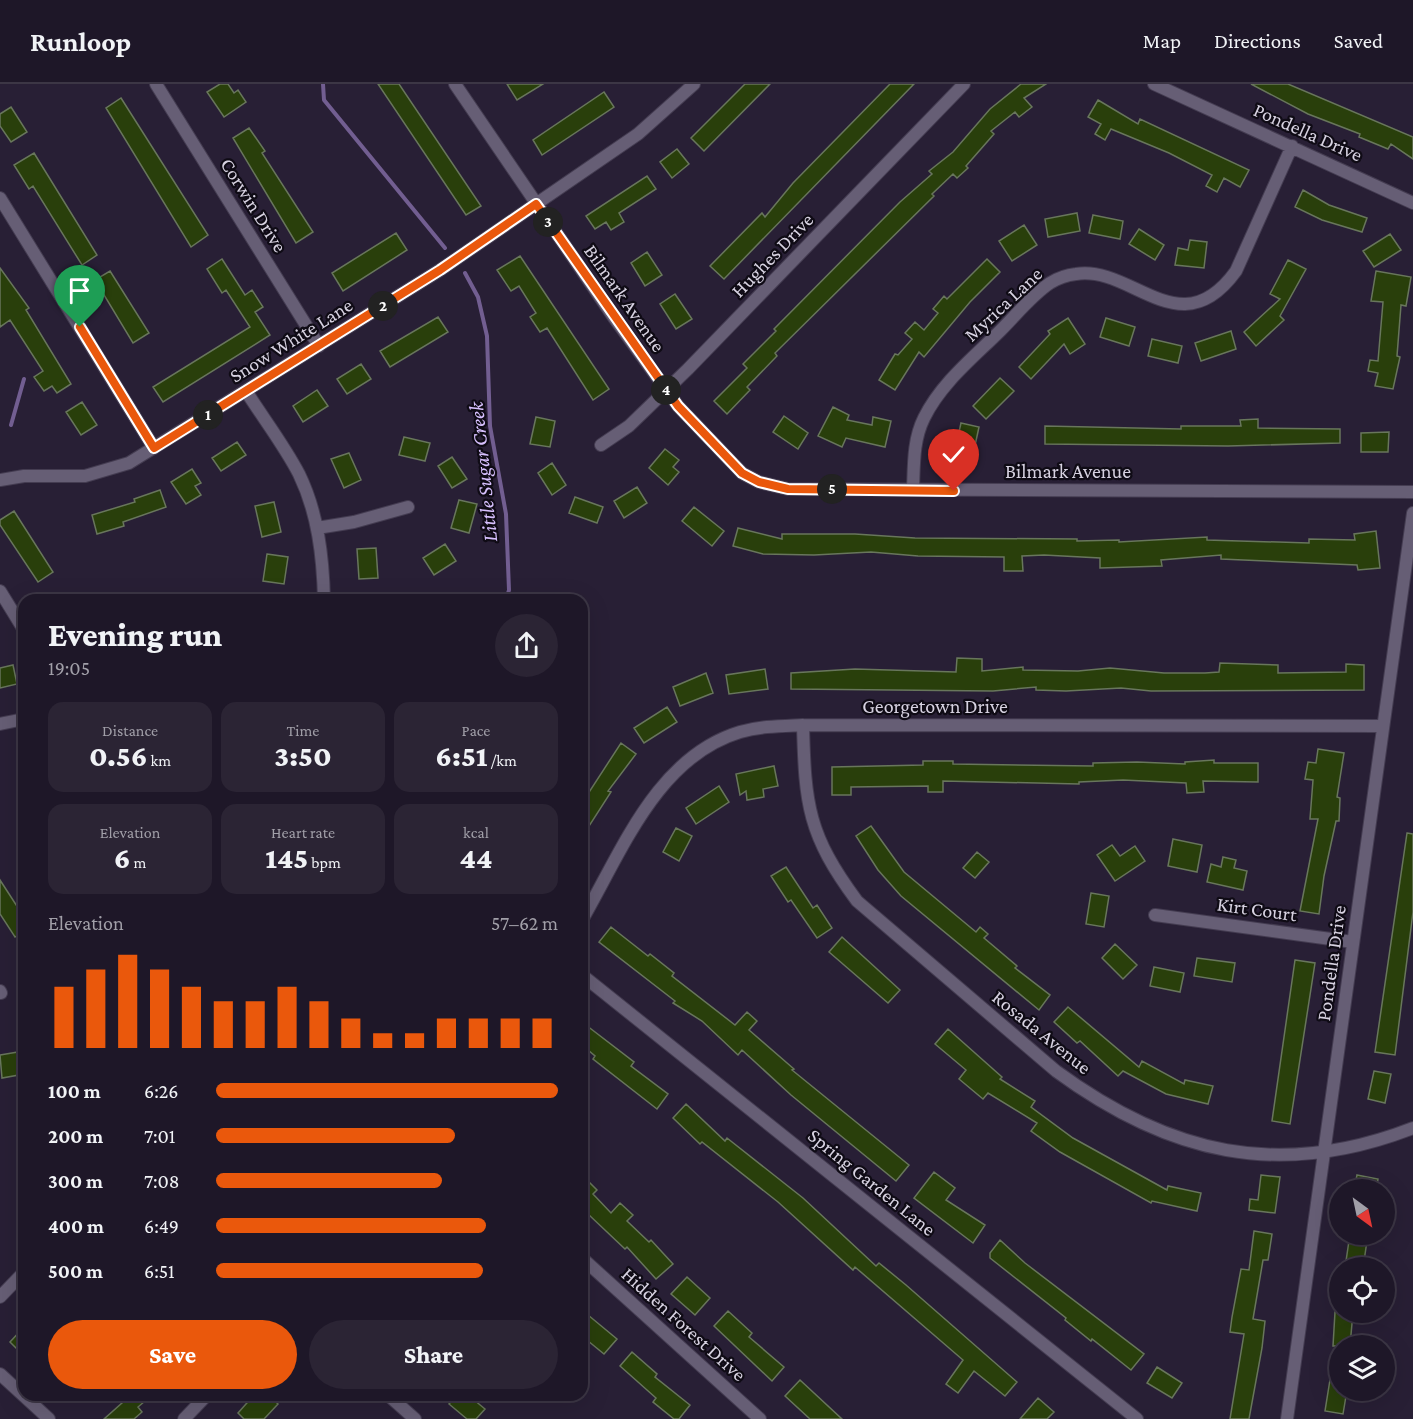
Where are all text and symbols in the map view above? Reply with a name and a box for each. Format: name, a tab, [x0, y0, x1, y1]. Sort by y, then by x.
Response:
text: Runloop	[30, 26, 131, 57]
text: Map	[1143, 29, 1181, 53]
text: Directions	[1214, 29, 1301, 53]
text: Saved	[1334, 29, 1383, 53]
street label: Pondella Drive	[1250, 98, 1366, 166]
street label: Corwin Drive	[216, 154, 292, 256]
pin: 3	[533, 207, 563, 237]
street label: Hughes Drive	[727, 208, 818, 302]
text: 3	[544, 213, 552, 230]
street label: Bilmark Avenue	[580, 240, 670, 356]
street label: Myrica Lane	[960, 262, 1047, 346]
pin	[54, 265, 105, 327]
icon: arrive	[63, 274, 96, 307]
pin: 2	[368, 291, 398, 321]
street label: Snow White Lane	[226, 293, 357, 387]
text: 2	[379, 297, 387, 314]
pin: 4	[651, 375, 681, 405]
text: 4	[662, 381, 670, 398]
pin: 1	[193, 400, 223, 430]
water label: Little Sugar Creek	[464, 400, 502, 543]
text: 1	[205, 406, 211, 423]
pin	[928, 429, 979, 491]
icon: check	[937, 438, 970, 471]
street label: Bilmark Avenue	[1005, 460, 1131, 482]
pin: 5	[817, 474, 847, 504]
text: 5	[828, 480, 836, 497]
button: share	[495, 614, 558, 677]
text: Evening run	[48, 616, 222, 653]
text: 19:05	[48, 657, 90, 679]
street label: Georgetown Drive	[862, 695, 1008, 718]
text: Distance	[102, 722, 158, 739]
text: Time	[287, 722, 319, 739]
text: Pace	[462, 722, 490, 739]
text: 0.56	[89, 739, 148, 772]
text: 3:50	[274, 739, 332, 772]
text: 6:51	[435, 739, 488, 772]
text: km	[148, 752, 171, 769]
text: /km	[488, 752, 517, 769]
text: Elevation	[100, 824, 160, 841]
text: Heart rate	[271, 824, 335, 841]
text: kcal	[463, 824, 489, 841]
text: 6	[114, 841, 130, 874]
text: 145	[265, 841, 308, 874]
text: 44	[459, 841, 493, 874]
text: m	[130, 854, 146, 871]
text: bpm	[308, 854, 341, 871]
street label: Kirt Court	[1216, 893, 1299, 926]
street label: Pondella Drive	[1312, 904, 1350, 1022]
text: Elevation	[48, 912, 124, 934]
text: 57–62 m	[491, 912, 558, 934]
street label: Rosada Avenue	[988, 986, 1096, 1079]
text: 100 m	[48, 1080, 101, 1102]
text: 6:26	[144, 1080, 178, 1102]
street label: Spring Garden Lane	[803, 1124, 940, 1241]
text: 200 m	[48, 1125, 103, 1147]
text: 7:01	[144, 1125, 175, 1147]
text: 300 m	[48, 1170, 103, 1192]
text: 7:08	[144, 1170, 180, 1192]
north arrow	[1329, 1179, 1395, 1245]
map controls	[1329, 1179, 1395, 1401]
text: 400 m	[48, 1215, 104, 1237]
text: 6:49	[144, 1215, 179, 1237]
button: locate	[1329, 1257, 1395, 1323]
text: 500 m	[48, 1260, 103, 1282]
text: 6:51	[144, 1260, 175, 1282]
street label: Hidden Forest Drive	[617, 1263, 751, 1386]
button: Save	[48, 1320, 297, 1389]
button: Share	[309, 1320, 558, 1389]
button: layers	[1329, 1335, 1395, 1401]

